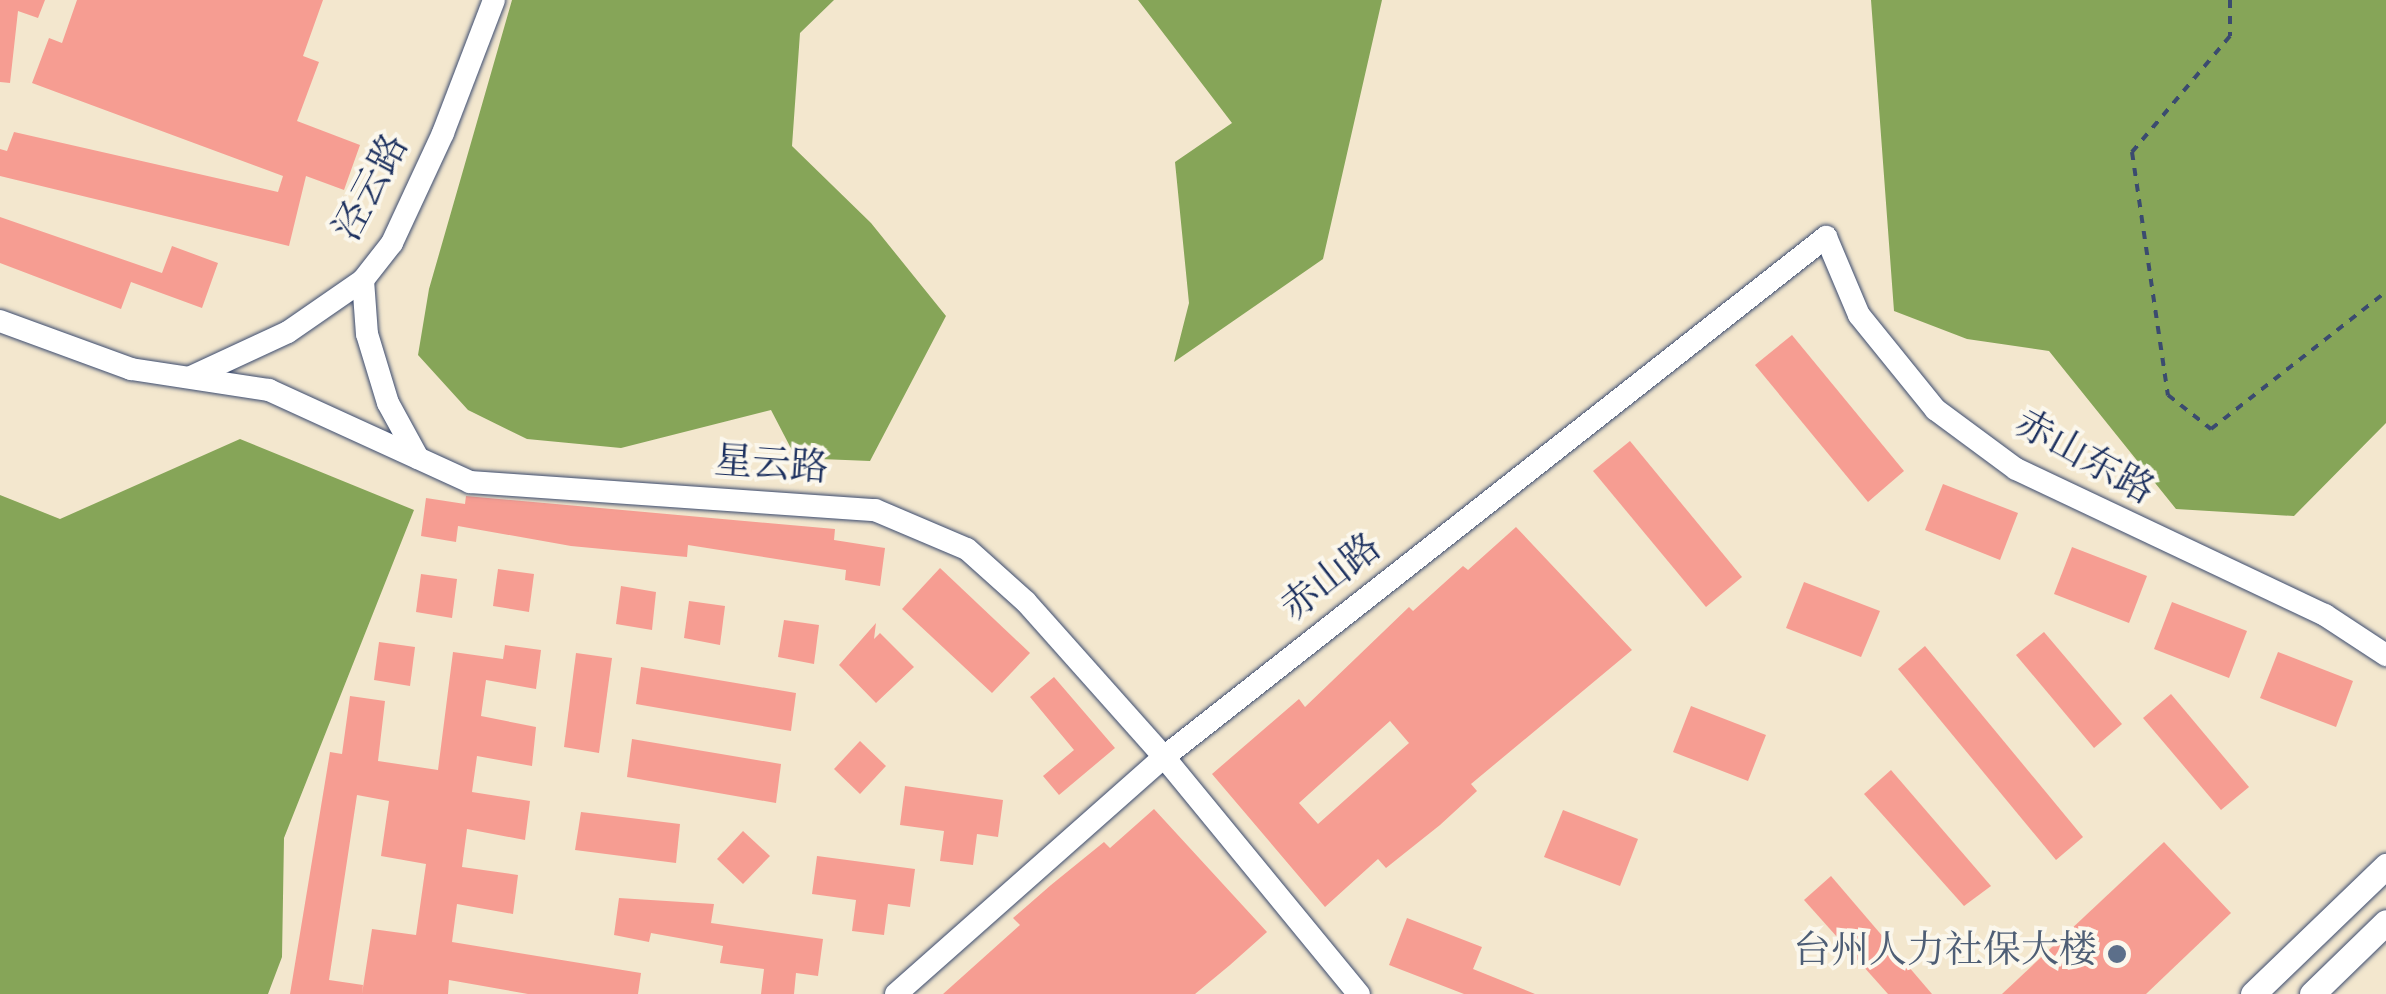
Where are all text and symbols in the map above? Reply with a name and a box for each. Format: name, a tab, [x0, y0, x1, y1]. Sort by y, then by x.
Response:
street label: 泾云路	[327, 128, 421, 250]
street label: 赤山东路	[2005, 403, 2161, 517]
street label: 星云路	[713, 441, 829, 495]
street label: 赤山路	[1274, 527, 1392, 633]
place label: 台州人力社保大楼	[1793, 931, 2097, 977]
marker: 台州人力社保大楼	[2106, 943, 2128, 965]

